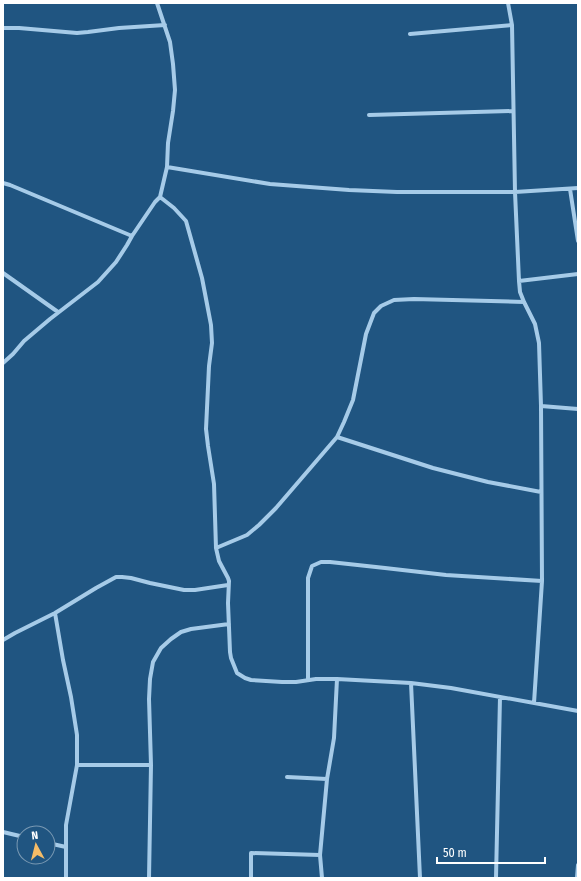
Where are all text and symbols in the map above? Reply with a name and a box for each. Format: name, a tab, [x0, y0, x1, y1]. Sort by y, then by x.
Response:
north arrow	[16, 825, 56, 865]
text: N	[31, 829, 39, 842]
scale bar	[437, 839, 545, 865]
text: 50 m	[443, 846, 467, 860]

